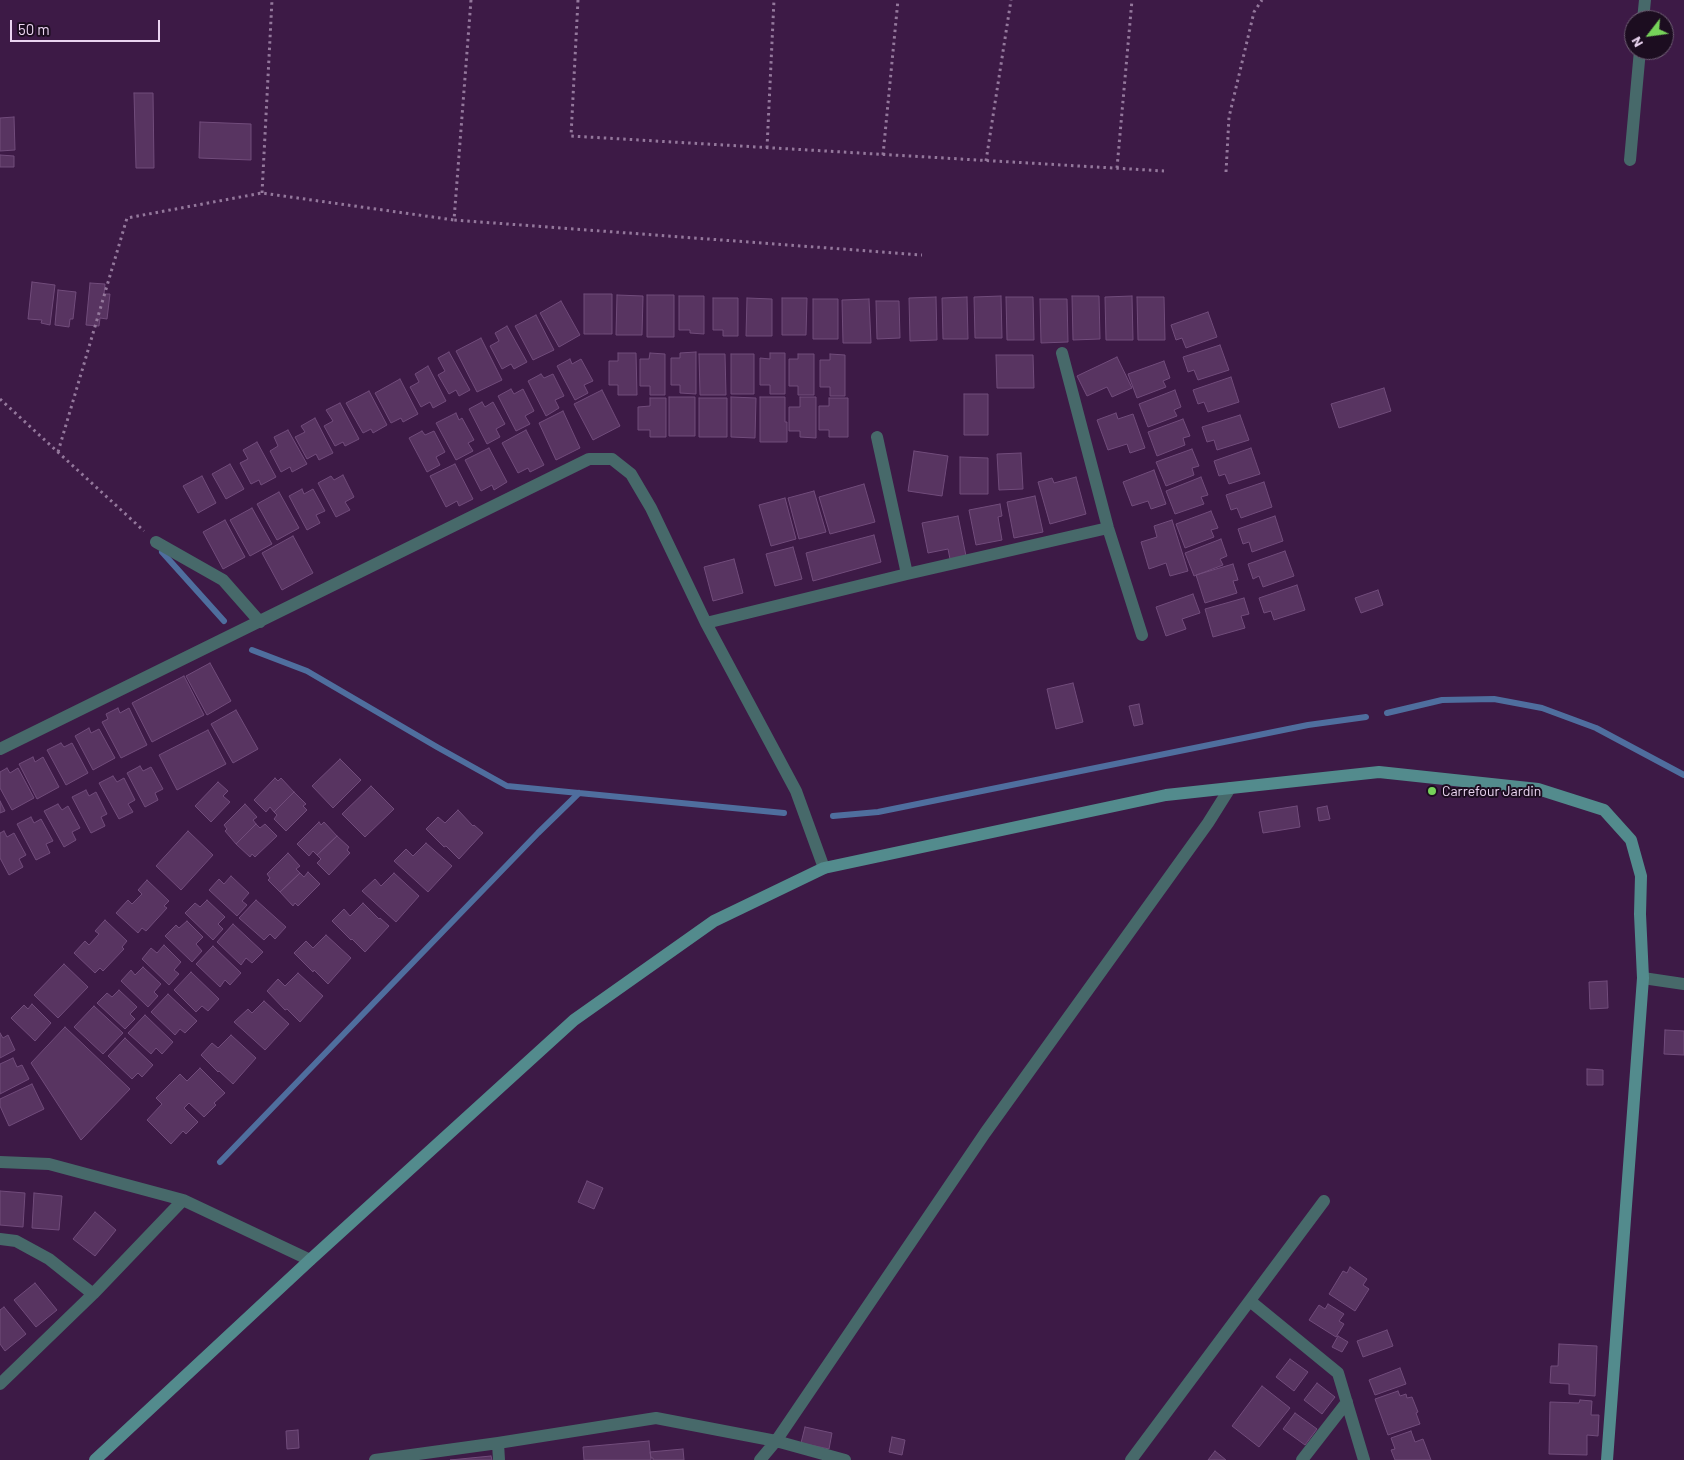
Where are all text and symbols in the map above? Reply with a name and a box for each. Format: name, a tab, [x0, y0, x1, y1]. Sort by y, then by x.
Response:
scale bar	[12, 10, 162, 42]
north arrow	[1624, 10, 1674, 60]
text: 50 m	[18, 20, 50, 38]
text: N	[1627, 34, 1646, 51]
place label: Carrefour Jardin	[1442, 783, 1541, 799]
marker: Carrefour Jardin	[1426, 785, 1438, 797]

